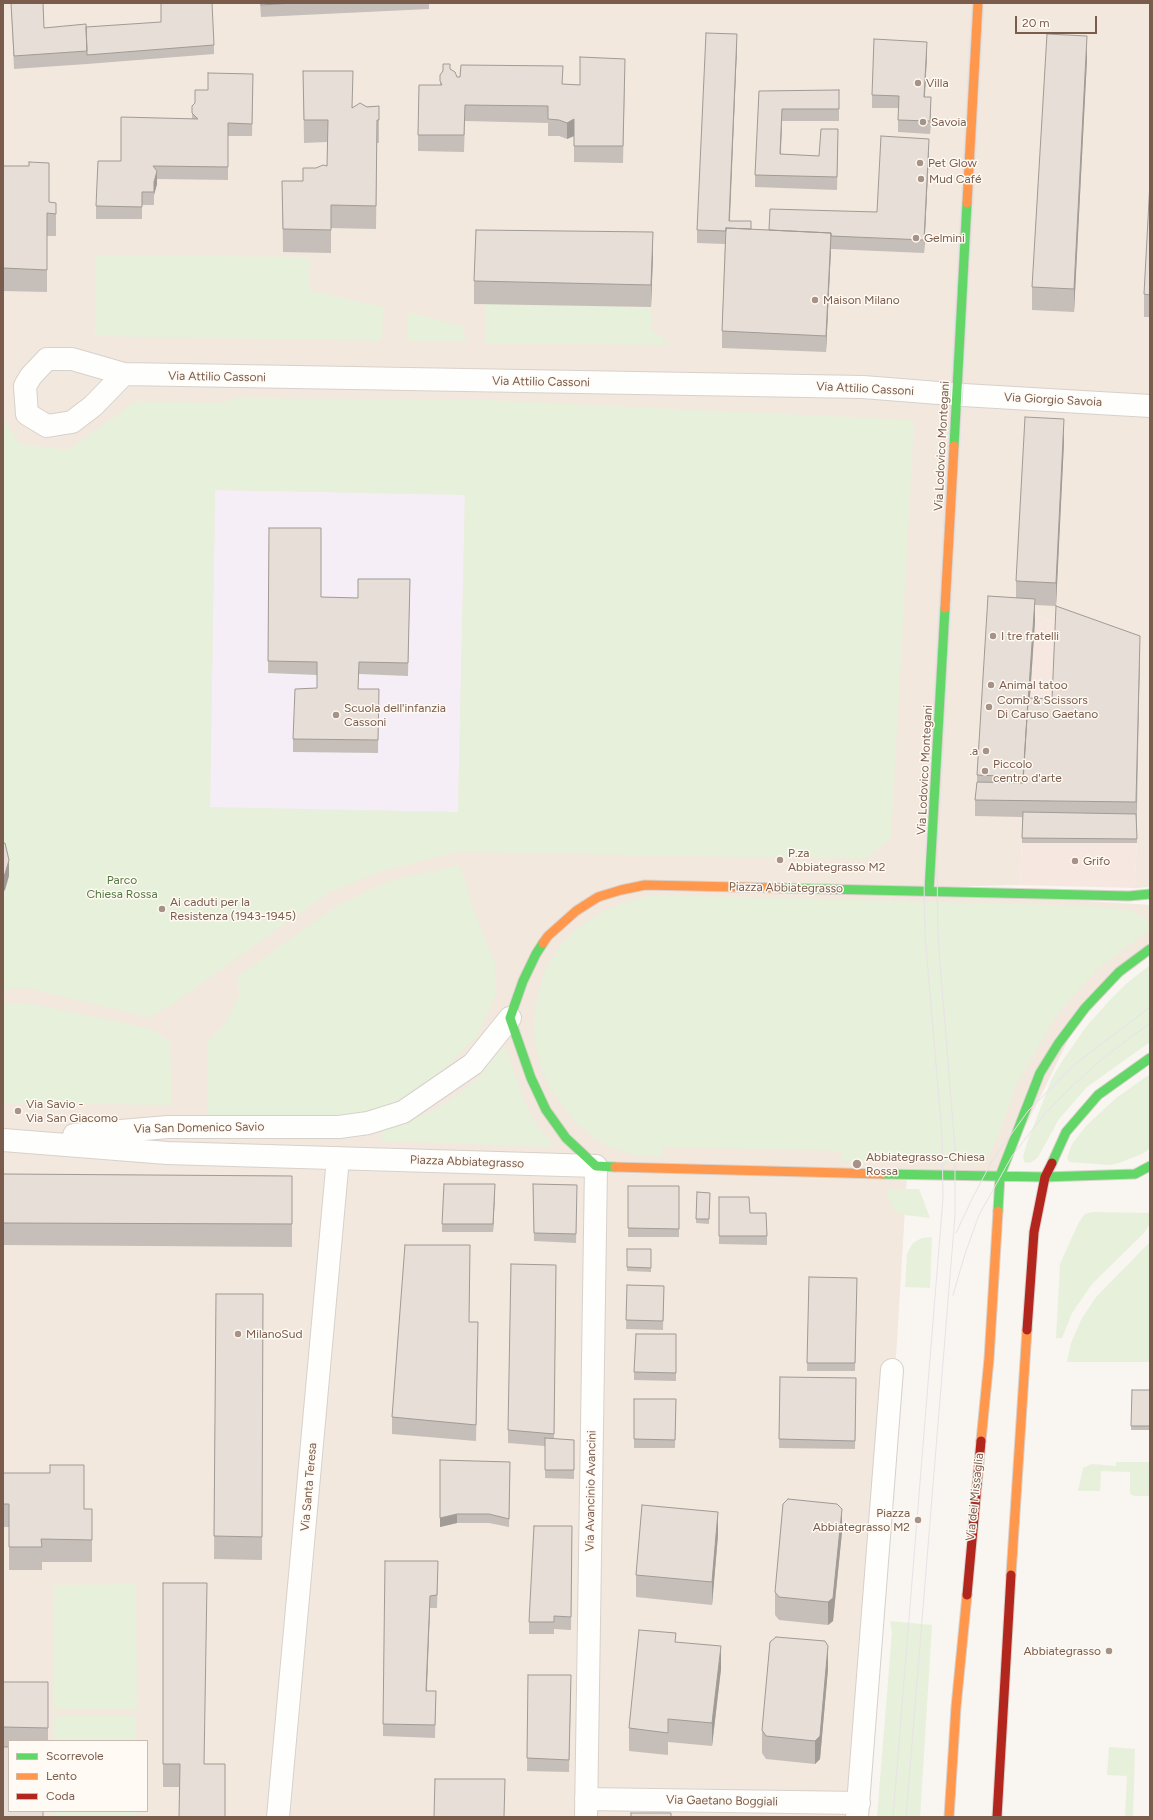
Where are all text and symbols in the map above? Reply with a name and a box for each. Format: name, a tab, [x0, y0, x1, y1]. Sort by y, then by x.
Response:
scale bar	[1017, 8, 1099, 34]
text: 20 m	[1022, 16, 1050, 30]
place label: Villa	[926, 76, 948, 90]
marker: Villa	[913, 78, 923, 88]
place label: Savoia	[931, 115, 966, 129]
marker: Savoia	[918, 117, 928, 127]
place label: Pet Glow	[928, 156, 977, 170]
marker: Pet Glow	[915, 158, 925, 168]
place label: Mud Café	[929, 172, 982, 186]
marker: Mud Café	[916, 174, 926, 184]
place label: Gelmini	[924, 231, 965, 245]
marker: Gelmini	[911, 233, 921, 243]
place label: Maison Milano	[823, 293, 900, 307]
marker: Maison Milano	[810, 295, 820, 305]
street label: Via Attilio Cassoni	[168, 369, 266, 385]
street label: Via Attilio Cassoni	[492, 374, 590, 390]
street label: Via Attilio Cassoni	[816, 379, 914, 399]
street label: Via Lodovico Montegani	[931, 381, 953, 511]
street label: Via Giorgio Savoia	[1004, 390, 1102, 410]
place label: I tre fratelli	[1001, 629, 1059, 643]
marker: I tre fratelli	[988, 631, 998, 641]
place label: Animal tatoo	[999, 678, 1068, 692]
marker: Animal tatoo	[986, 680, 996, 690]
place label: Comb & Scissors Di Caruso Gaetano	[997, 693, 1098, 721]
place label: Scuola dell'infanzia Cassoni	[344, 701, 446, 729]
marker: Comb & Scissors Di Caruso Gaetano	[984, 702, 994, 712]
street label: Via Lodovico Montegani	[914, 705, 936, 835]
marker: Scuola dell'infanzia Cassoni	[331, 710, 341, 720]
place label: .a	[969, 744, 978, 758]
marker: .a	[981, 746, 991, 756]
place label: Piccolo centro d'arte	[993, 757, 1062, 785]
marker: Piccolo centro d'arte	[980, 766, 990, 776]
place label: P.za Abbiategrasso M2	[788, 846, 885, 874]
place label: Grifo	[1083, 854, 1110, 868]
marker: P.za Abbiategrasso M2	[775, 855, 785, 865]
marker: Grifo	[1070, 856, 1080, 866]
park label: Parco Chiesa Rossa	[86, 873, 158, 901]
street label: Piazza Abbiategrasso	[729, 880, 843, 896]
place label: Ai caduti per la Resistenza (1943-1945)	[170, 895, 296, 923]
marker: Ai caduti per la Resistenza (1943-1945)	[157, 904, 167, 914]
place label: Via Savio - Via San Giacomo	[26, 1097, 118, 1125]
marker: Via Savio - Via San Giacomo	[13, 1106, 23, 1116]
street label: Via San Domenico Savio	[134, 1120, 264, 1136]
place label: Abbiategrasso-Chiesa Rossa	[866, 1150, 985, 1178]
street label: Piazza Abbiategrasso	[410, 1153, 524, 1171]
marker: Abbiategrasso-Chiesa Rossa	[851, 1158, 863, 1170]
place label: MilanoSud	[246, 1327, 302, 1341]
marker: MilanoSud	[233, 1329, 243, 1339]
street label: Via Avancinio Avancini	[583, 1430, 599, 1552]
street label: Via Santa Teresa	[298, 1442, 320, 1532]
street label: Via dei Missaglia	[963, 1452, 987, 1542]
place label: Piazza Abbiategrasso M2	[813, 1506, 910, 1534]
marker: Piazza Abbiategrasso M2	[913, 1515, 923, 1525]
place label: Abbiategrasso	[1023, 1644, 1101, 1658]
marker: Abbiategrasso	[1104, 1646, 1114, 1656]
legend	[8, 1740, 148, 1812]
text: Scorrevole	[46, 1749, 104, 1763]
text: Lento	[46, 1769, 77, 1783]
text: Coda	[46, 1789, 75, 1803]
street label: Via Gaetano Boggiali	[666, 1793, 778, 1809]

